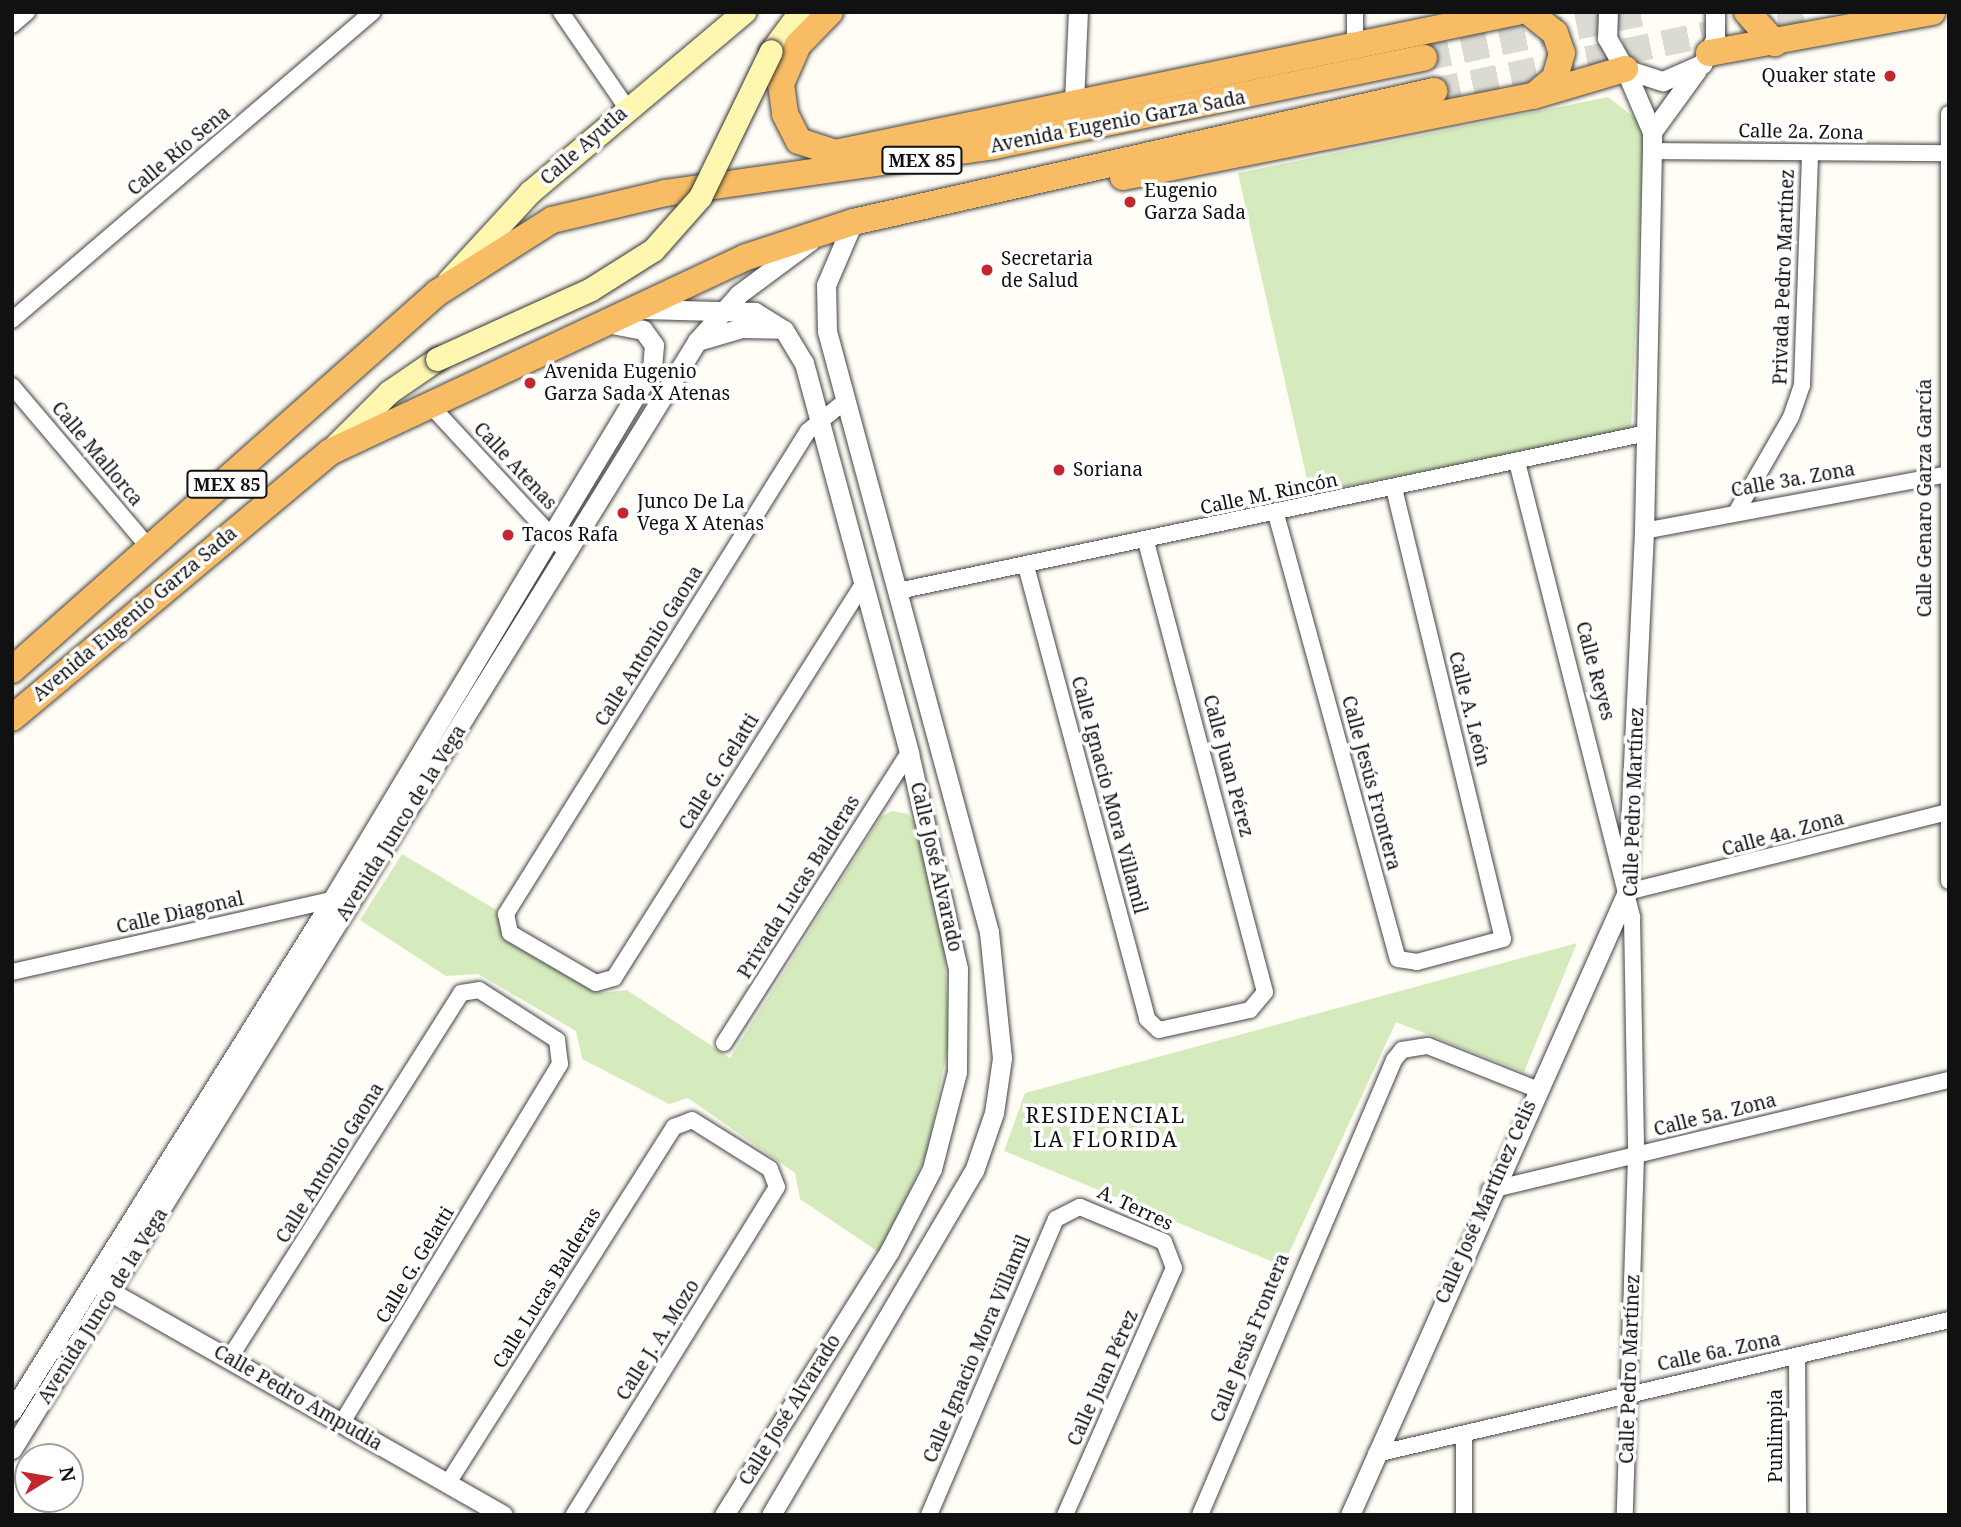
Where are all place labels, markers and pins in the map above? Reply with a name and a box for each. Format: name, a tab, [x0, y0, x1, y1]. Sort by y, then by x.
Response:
place label: Quaker state	[1762, 65, 1876, 87]
marker: Quaker state	[1882, 68, 1898, 84]
place label: Eugenio Garza Sada	[1144, 180, 1246, 224]
marker: Eugenio Garza Sada	[1122, 194, 1138, 210]
place label: Secretaria de Salud	[1001, 248, 1093, 292]
marker: Secretaria de Salud	[979, 262, 995, 278]
place label: Avenida Eugenio Garza Sada X Atenas	[544, 361, 730, 405]
marker: Avenida Eugenio Garza Sada X Atenas	[522, 375, 538, 391]
place label: Soriana	[1073, 459, 1143, 481]
marker: Soriana	[1051, 462, 1067, 478]
place label: Junco De La Vega X Atenas	[637, 491, 764, 535]
marker: Junco De La Vega X Atenas	[615, 505, 631, 521]
place label: Tacos Rafa	[522, 524, 618, 546]
marker: Tacos Rafa	[500, 527, 516, 543]

